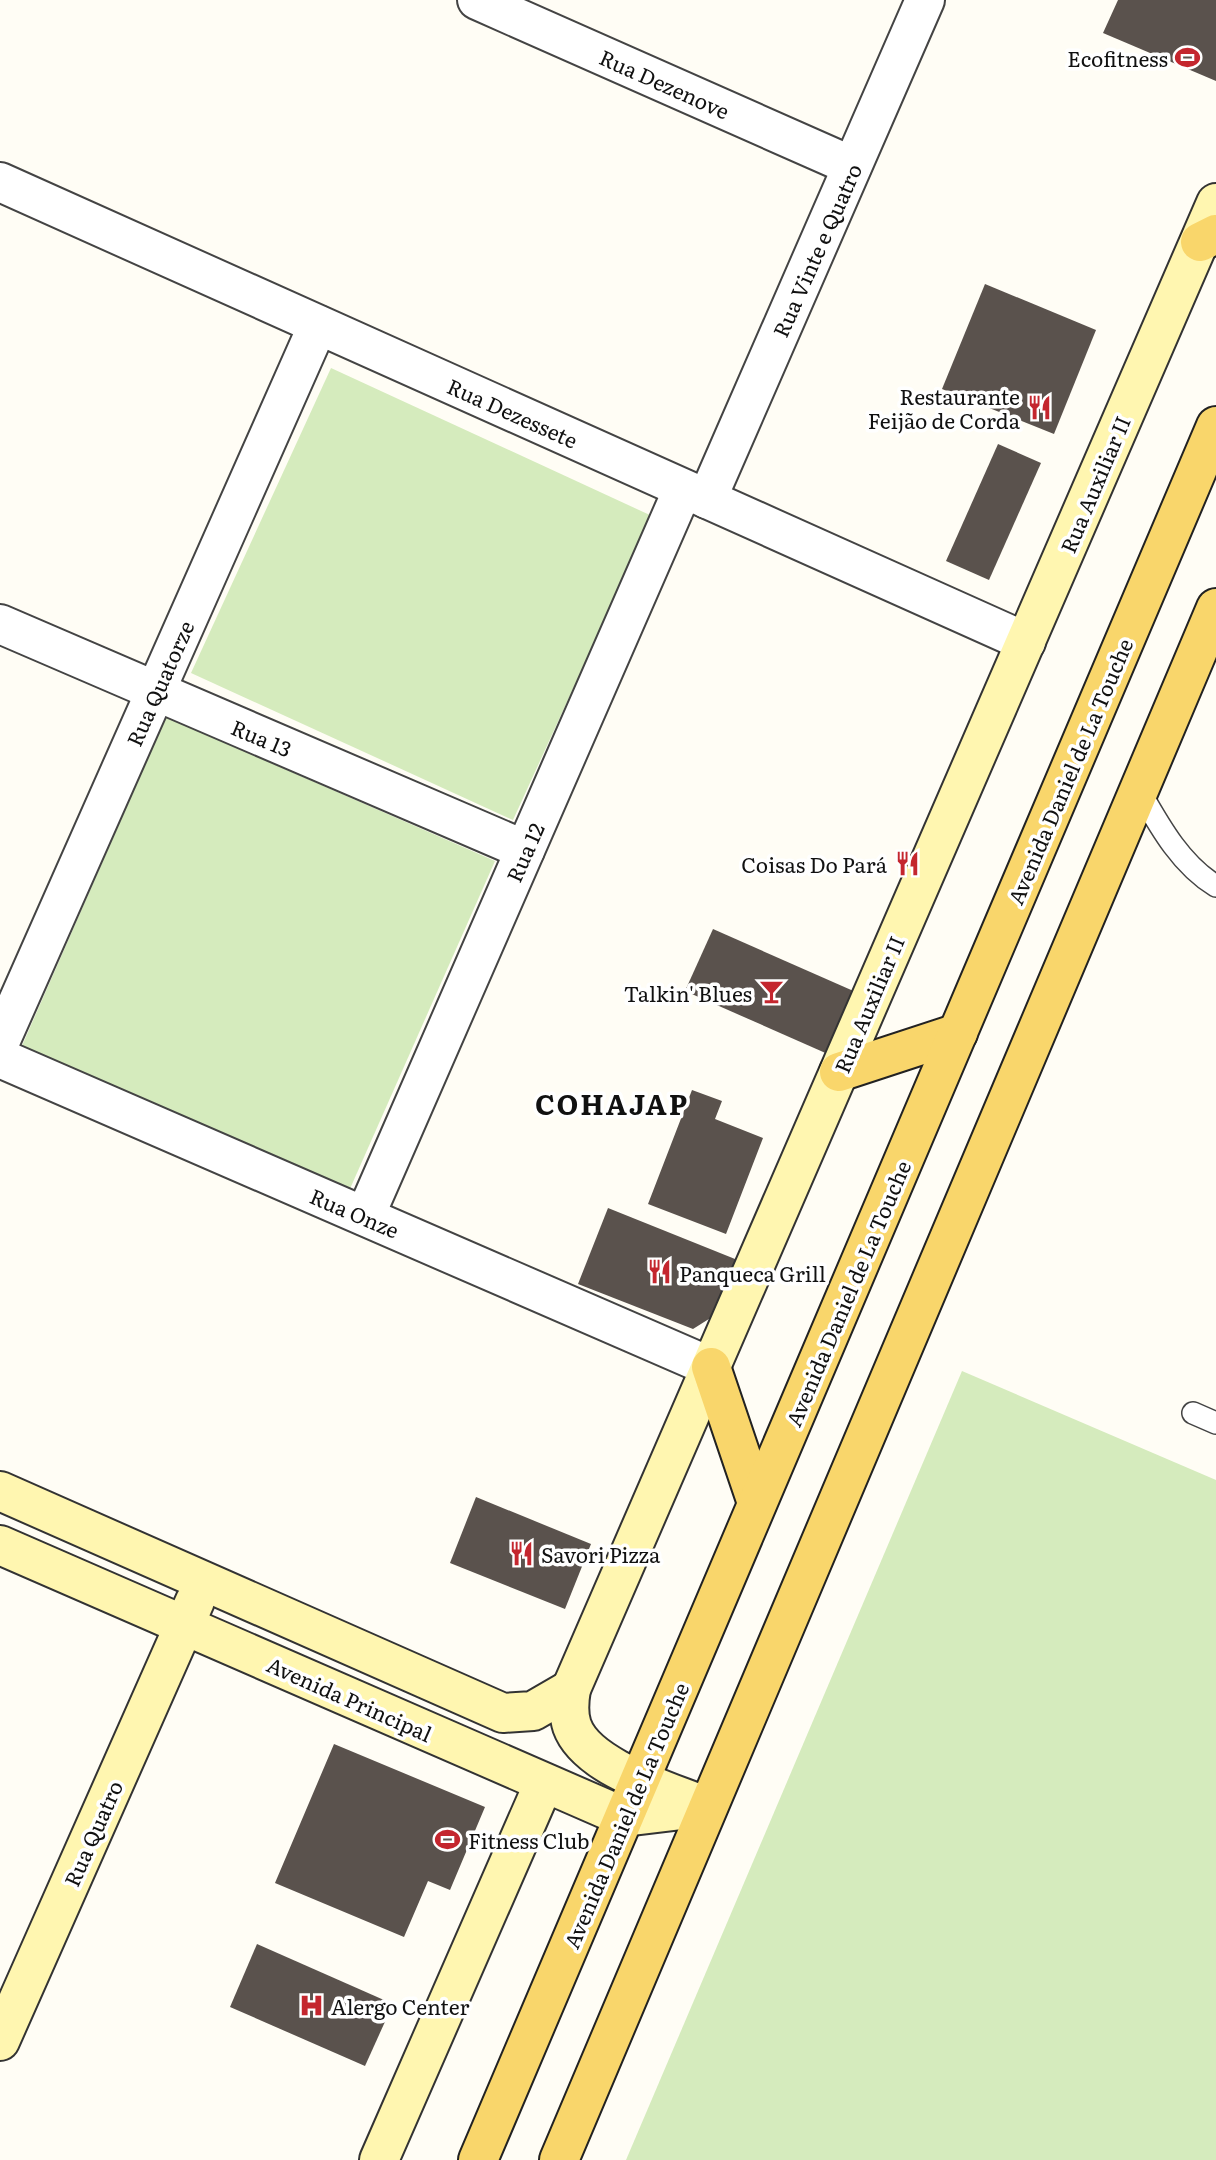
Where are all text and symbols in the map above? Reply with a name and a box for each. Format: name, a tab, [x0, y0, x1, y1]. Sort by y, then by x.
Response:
street label: Rua Dezenove	[595, 40, 735, 126]
place label: Ecofitness	[1067, 42, 1168, 73]
sports icon: Ecofitness	[1174, 43, 1202, 71]
street label: Rua Vinte e Quatro	[764, 158, 868, 342]
street label: Rua Dezessete	[443, 369, 583, 455]
place label: Restaurante Feijão de Corda	[868, 380, 1021, 435]
restaurant icon: Restaurante Feijão de Corda	[1026, 393, 1054, 421]
street label: Rua Auxiliar II	[1051, 411, 1137, 557]
street label: Rua Quatorze	[117, 615, 201, 751]
street label: Avenida Daniel de La Touche	[999, 633, 1139, 909]
street label: Rua 13	[227, 710, 297, 764]
street label: Rua 12	[497, 817, 551, 887]
place label: Coisas Do Pará	[741, 848, 888, 879]
restaurant icon: Coisas Do Pará	[893, 849, 921, 877]
street label: Rua Auxiliar II	[825, 931, 911, 1077]
place label: Talkin' Blues	[624, 977, 752, 1008]
bar icon: Talkin' Blues	[758, 978, 786, 1006]
district label: COHAJAP	[535, 1082, 689, 1124]
street label: Avenida Daniel de La Touche	[777, 1155, 917, 1431]
street label: Rua Onze	[306, 1179, 404, 1245]
place label: Panqueca Grill	[679, 1257, 826, 1288]
restaurant icon: Panqueca Grill	[645, 1258, 673, 1286]
place label: Savori Pizza	[541, 1538, 661, 1569]
restaurant icon: Savori Pizza	[507, 1539, 535, 1567]
street label: Avenida Principal	[263, 1648, 437, 1748]
street label: Avenida Daniel de La Touche	[555, 1677, 695, 1953]
street label: Rua Quatro	[55, 1775, 129, 1891]
place label: Fitness Club	[468, 1824, 590, 1855]
sports icon: Fitness Club	[434, 1825, 462, 1853]
place label: Alergo Center	[331, 1990, 469, 2021]
hospital icon: Alergo Center	[297, 1991, 325, 2019]

